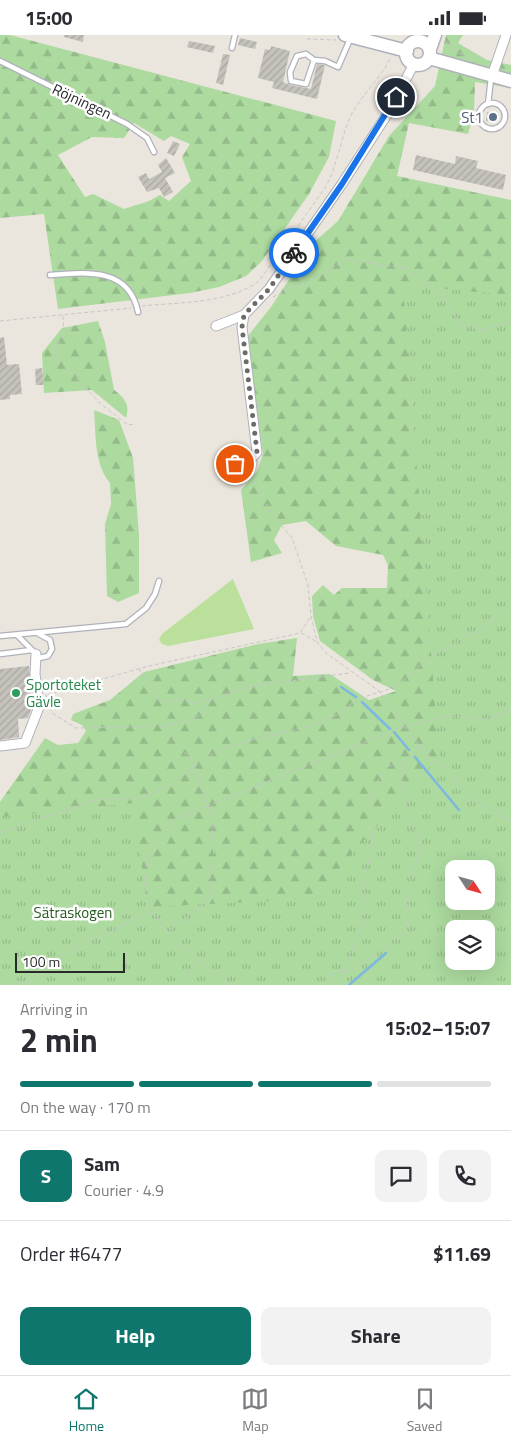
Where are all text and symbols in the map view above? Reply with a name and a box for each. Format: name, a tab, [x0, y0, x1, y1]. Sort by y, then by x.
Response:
text: 15:00	[25, 3, 72, 32]
pin	[375, 76, 417, 118]
street label: Röjningen	[49, 77, 115, 125]
icon: home	[382, 83, 410, 111]
place label: St1	[461, 106, 483, 129]
marker: St1	[487, 111, 499, 123]
courier	[269, 228, 319, 278]
icon: bike	[280, 239, 308, 267]
pin	[214, 443, 256, 485]
icon: bag	[221, 450, 249, 478]
place label: Sportoteket Gävle	[26, 673, 102, 713]
marker: Sportoteket Gävle	[10, 687, 22, 699]
north arrow	[445, 860, 495, 910]
map controls	[445, 860, 495, 970]
park label: Sätraskogen	[34, 901, 112, 924]
button: layers	[445, 920, 495, 970]
scale bar	[15, 950, 125, 973]
text: 100 m	[22, 951, 60, 972]
text: Arriving in	[20, 997, 88, 1021]
text: 15:02–15:07	[384, 1013, 491, 1042]
text: 2 min	[20, 1016, 98, 1064]
text: On the way · 170 m	[20, 1095, 151, 1119]
text: Sam	[84, 1149, 120, 1178]
button: chat	[375, 1150, 427, 1202]
button: phone	[439, 1150, 491, 1202]
text: S	[41, 1161, 51, 1190]
text: Courier · 4.9	[84, 1178, 164, 1202]
text: Order #6477	[20, 1239, 122, 1268]
text: $11.69	[433, 1239, 491, 1268]
button: Help	[20, 1307, 251, 1365]
button: Share	[261, 1307, 491, 1365]
tab: Home	[69, 1385, 104, 1436]
tab: Map	[241, 1385, 269, 1436]
tab: Saved	[407, 1385, 442, 1436]

